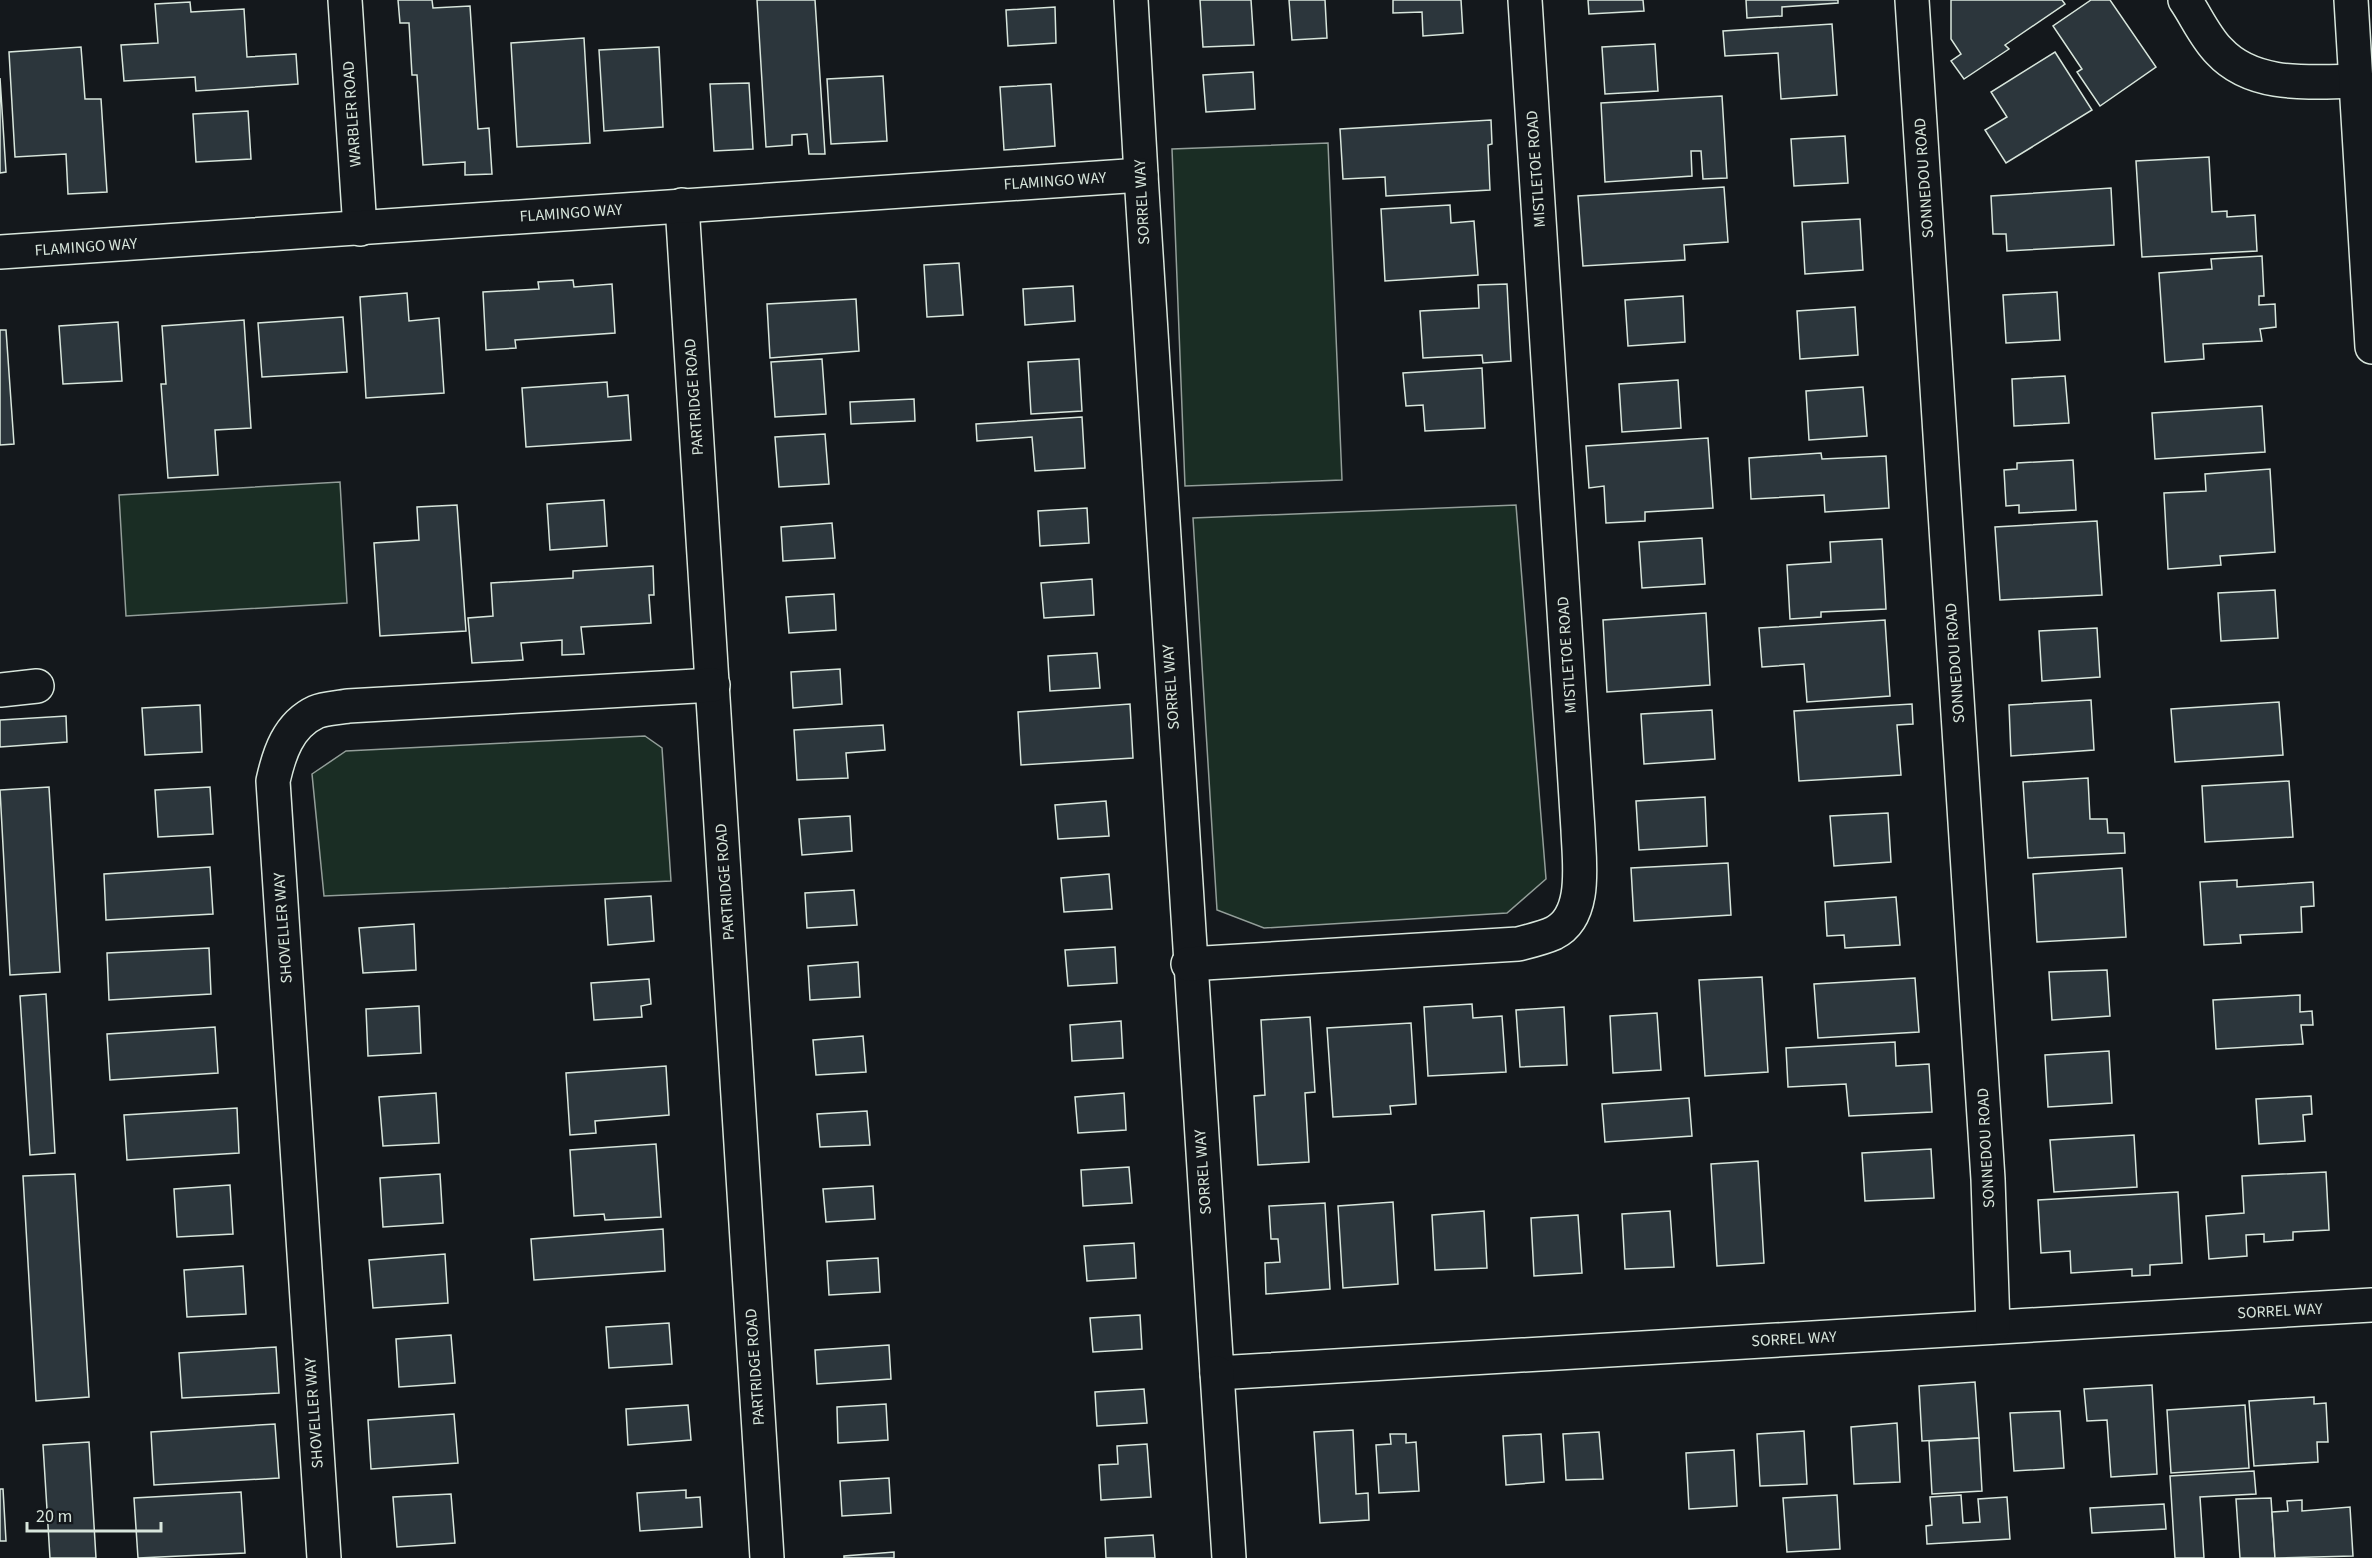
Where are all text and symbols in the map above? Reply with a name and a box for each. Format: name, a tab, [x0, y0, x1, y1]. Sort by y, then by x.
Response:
street label: WARBLER ROAD	[337, 60, 367, 168]
street label: MISTLETOE ROAD	[1521, 110, 1551, 228]
street label: SONNEDOU ROAD	[1909, 117, 1939, 239]
street label: SORREL WAY	[1129, 158, 1155, 245]
street label: FLAMINGO WAY	[1003, 166, 1108, 196]
street label: FLAMINGO WAY	[519, 198, 624, 228]
street label: FLAMINGO WAY	[34, 232, 139, 262]
street label: PARTRIDGE ROAD	[679, 338, 709, 456]
street label: MISTLETOE ROAD	[1552, 596, 1582, 714]
street label: SONNEDOU ROAD	[1940, 602, 1970, 724]
street label: SORREL WAY	[1157, 643, 1185, 730]
street label: PARTRIDGE ROAD	[710, 823, 740, 941]
street label: SHOVELLER WAY	[268, 871, 298, 984]
street label: SONNEDOU ROAD	[1972, 1087, 2000, 1209]
street label: SORREL WAY	[1189, 1128, 1217, 1215]
street label: SORREL WAY	[2237, 1298, 2324, 1324]
street label: PARTRIDGE ROAD	[740, 1308, 770, 1426]
street label: SORREL WAY	[1751, 1326, 1838, 1352]
street label: SHOVELLER WAY	[299, 1356, 329, 1469]
scale bar	[27, 1495, 160, 1533]
text: 20 m	[36, 1504, 72, 1529]

